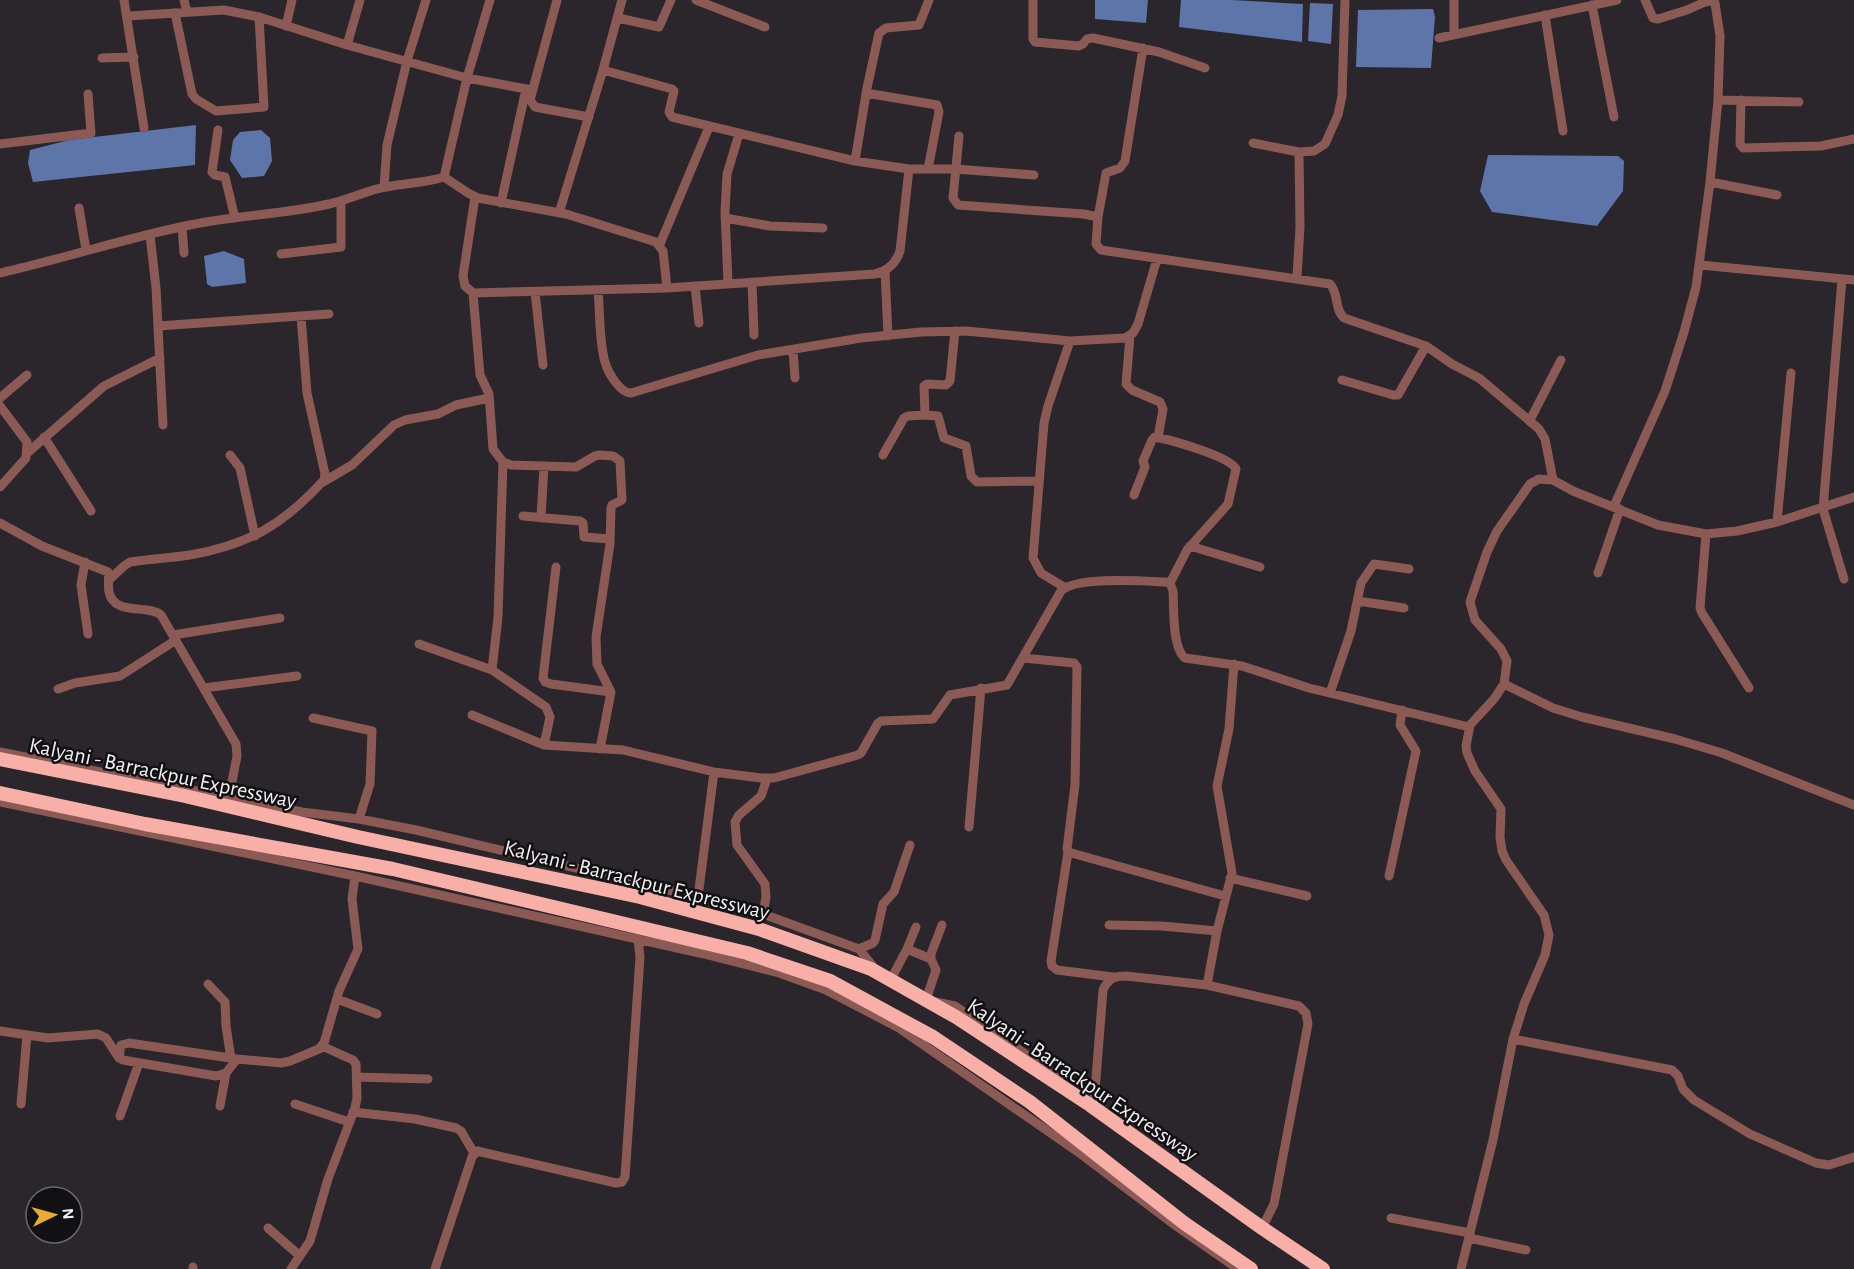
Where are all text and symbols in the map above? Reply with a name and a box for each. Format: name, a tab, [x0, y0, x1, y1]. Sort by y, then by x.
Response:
street label: Kalyani - Barrackpur Expressway	[27, 734, 299, 812]
street label: Kalyani - Barrackpur Expressway	[502, 836, 772, 924]
street label: Kalyani - Barrackpur Expressway	[963, 994, 1202, 1166]
north arrow	[24, 1185, 84, 1245]
text: N	[59, 1208, 76, 1220]

